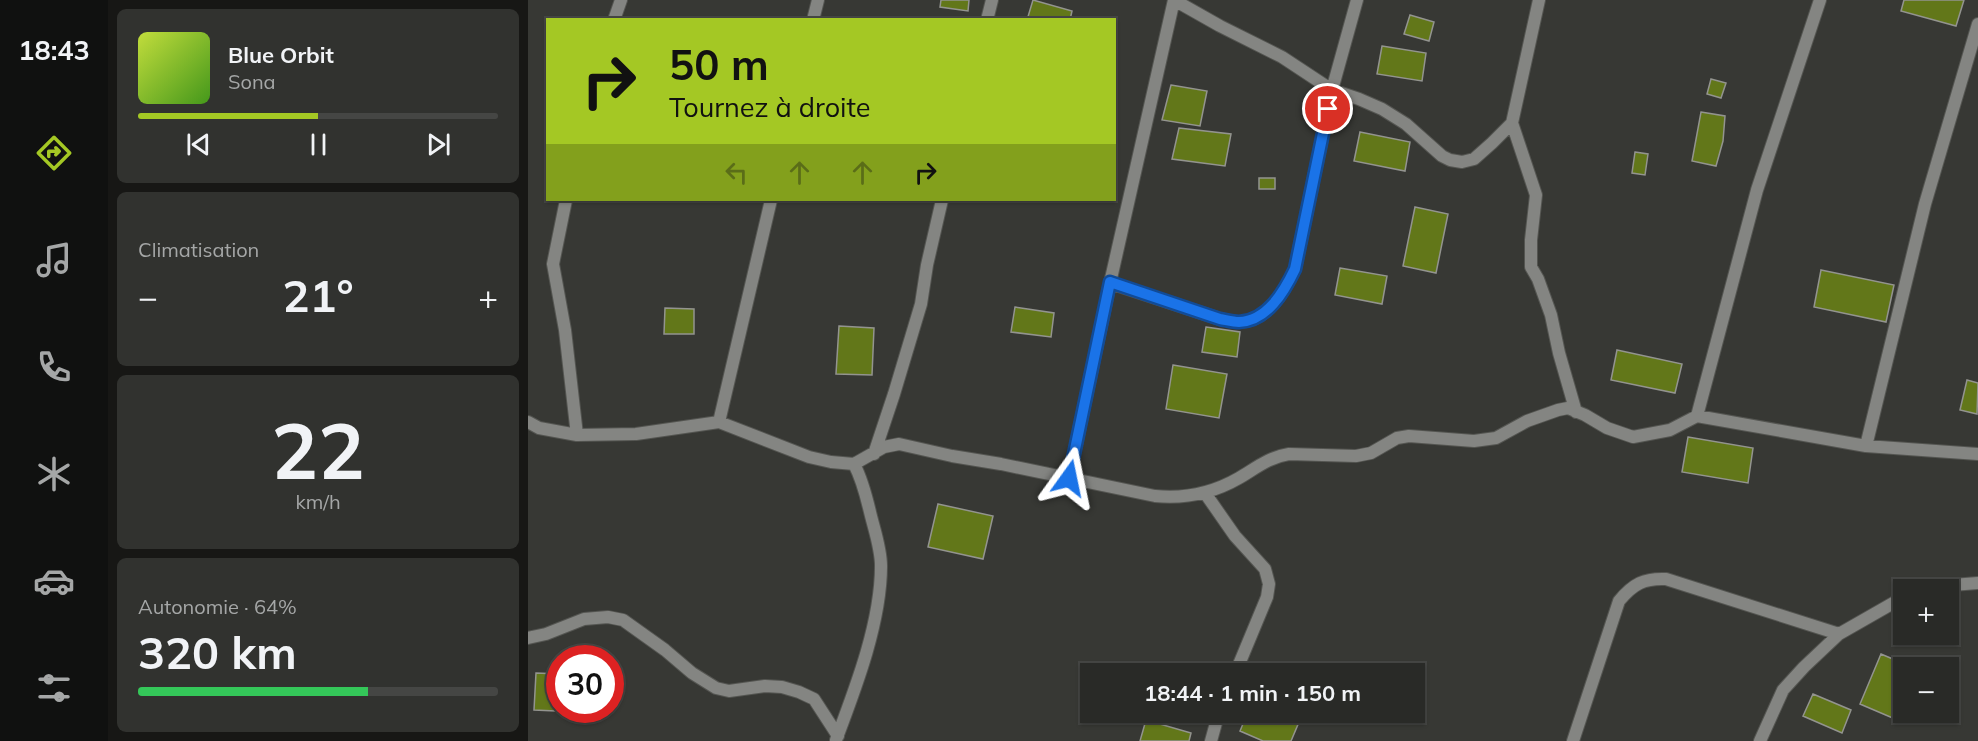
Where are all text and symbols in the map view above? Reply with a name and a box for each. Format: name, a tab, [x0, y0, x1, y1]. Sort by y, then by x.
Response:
text: 18:43	[18, 33, 90, 67]
text: 50 m	[669, 38, 769, 91]
text: Blue Orbit	[228, 41, 334, 69]
icon: right	[570, 42, 648, 120]
text: Sona	[228, 69, 276, 94]
pin	[1302, 83, 1353, 134]
text: Tournez à droite	[669, 90, 870, 124]
icon: arrive	[1311, 92, 1344, 125]
icon: previous	[182, 128, 215, 161]
icon: pause	[302, 128, 335, 161]
icon: next	[422, 128, 455, 161]
icon: directions	[33, 132, 75, 174]
icon: left	[720, 156, 753, 189]
icon: ahead	[783, 156, 816, 189]
icon: ahead	[846, 156, 879, 189]
icon: right	[909, 156, 942, 189]
text: Climatisation	[138, 237, 259, 262]
icon: music	[33, 239, 75, 281]
text: 21°	[282, 267, 354, 323]
text: −	[138, 276, 158, 317]
text: +	[478, 276, 498, 317]
icon: phone	[33, 346, 75, 388]
text: 22	[271, 401, 365, 499]
position arrow	[1037, 446, 1101, 510]
icon: climate	[33, 453, 75, 495]
text: km/h	[295, 489, 341, 514]
icon: car	[33, 560, 75, 602]
map controls	[1893, 579, 1959, 723]
button: +	[1893, 579, 1959, 645]
text: Autonomie · 64%	[138, 594, 297, 619]
text: 320 km	[138, 624, 297, 680]
speed limit sign: 30	[546, 645, 624, 723]
button: −	[1893, 657, 1959, 723]
icon: filters	[33, 667, 75, 709]
text: 18:44 · 1 min · 150 m	[1144, 679, 1361, 707]

